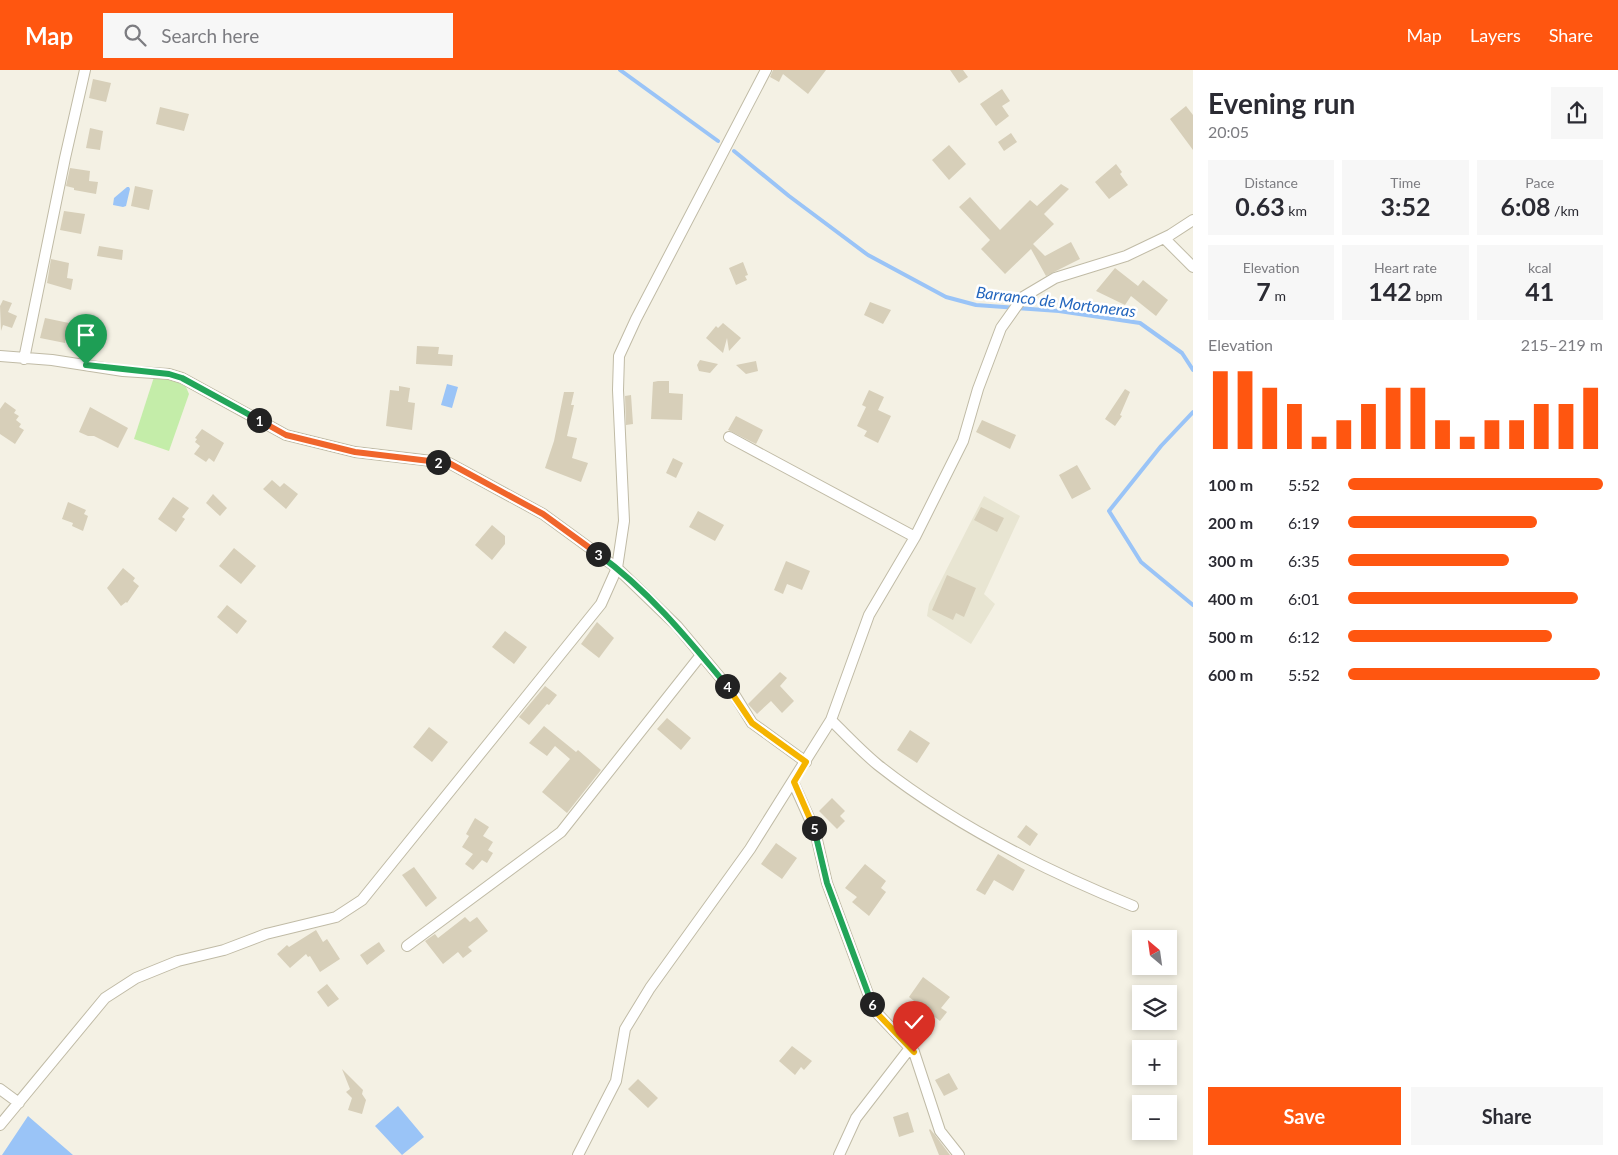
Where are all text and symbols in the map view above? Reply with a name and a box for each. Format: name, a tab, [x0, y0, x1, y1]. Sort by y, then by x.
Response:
search box	[103, 13, 453, 58]
text: Map	[25, 21, 73, 50]
icon: search	[121, 21, 149, 49]
text: Search here	[161, 24, 259, 47]
text: Map	[1406, 24, 1442, 46]
text: Layers	[1470, 24, 1521, 46]
text: Share	[1549, 24, 1593, 46]
text: Evening run	[1208, 86, 1355, 120]
button: share	[1551, 87, 1603, 139]
text: 20:05	[1208, 122, 1249, 141]
text: Distance	[1244, 174, 1298, 191]
text: Time	[1390, 174, 1421, 191]
text: Pace	[1525, 174, 1554, 191]
text: 0.63	[1235, 191, 1285, 221]
text: 3:52	[1381, 191, 1430, 221]
text: 6:08	[1501, 191, 1551, 221]
text: km	[1285, 202, 1307, 219]
text: /km	[1551, 202, 1579, 219]
text: Elevation	[1243, 259, 1300, 276]
text: Heart rate	[1374, 259, 1437, 276]
text: kcal	[1528, 259, 1552, 276]
text: 7	[1256, 276, 1271, 306]
text: 142	[1368, 276, 1412, 306]
text: 41	[1525, 276, 1554, 306]
water label: Barranco de Mortoneras	[975, 282, 1138, 320]
text: m	[1271, 287, 1286, 304]
text: bpm	[1412, 287, 1443, 304]
pin	[65, 314, 107, 365]
icon: arrive	[72, 321, 100, 349]
text: Elevation	[1208, 335, 1273, 354]
text: 215–219 m	[1521, 335, 1603, 354]
pin: 1	[246, 408, 272, 432]
text: 1	[255, 412, 264, 429]
pin: 2	[426, 450, 450, 474]
text: 2	[434, 454, 443, 471]
text: 100 m	[1208, 475, 1253, 494]
text: 5:52	[1288, 475, 1320, 494]
text: 200 m	[1208, 513, 1253, 532]
text: 6:19	[1288, 513, 1320, 532]
pin: 3	[586, 542, 610, 566]
text: 3	[594, 546, 603, 563]
text: 300 m	[1208, 551, 1253, 570]
text: 6:35	[1288, 551, 1320, 570]
text: 400 m	[1208, 589, 1253, 608]
text: 6:01	[1288, 589, 1320, 608]
text: 500 m	[1208, 627, 1253, 646]
text: 6:12	[1288, 627, 1320, 646]
text: 600 m	[1208, 665, 1253, 684]
text: 5:52	[1288, 665, 1320, 684]
pin: 4	[714, 674, 740, 698]
text: 4	[723, 678, 732, 695]
pin: 5	[802, 816, 826, 840]
text: 5	[810, 820, 819, 837]
north arrow	[1132, 930, 1178, 975]
map controls	[1132, 930, 1177, 1140]
button: layers	[1132, 985, 1177, 1030]
pin: 6	[860, 992, 884, 1016]
text: 6	[868, 996, 877, 1013]
pin	[893, 1001, 935, 1052]
icon: check	[900, 1008, 928, 1036]
button: +	[1132, 1040, 1177, 1085]
button: Save	[1208, 1087, 1401, 1145]
button: Share	[1411, 1087, 1603, 1145]
button: −	[1132, 1095, 1177, 1140]

